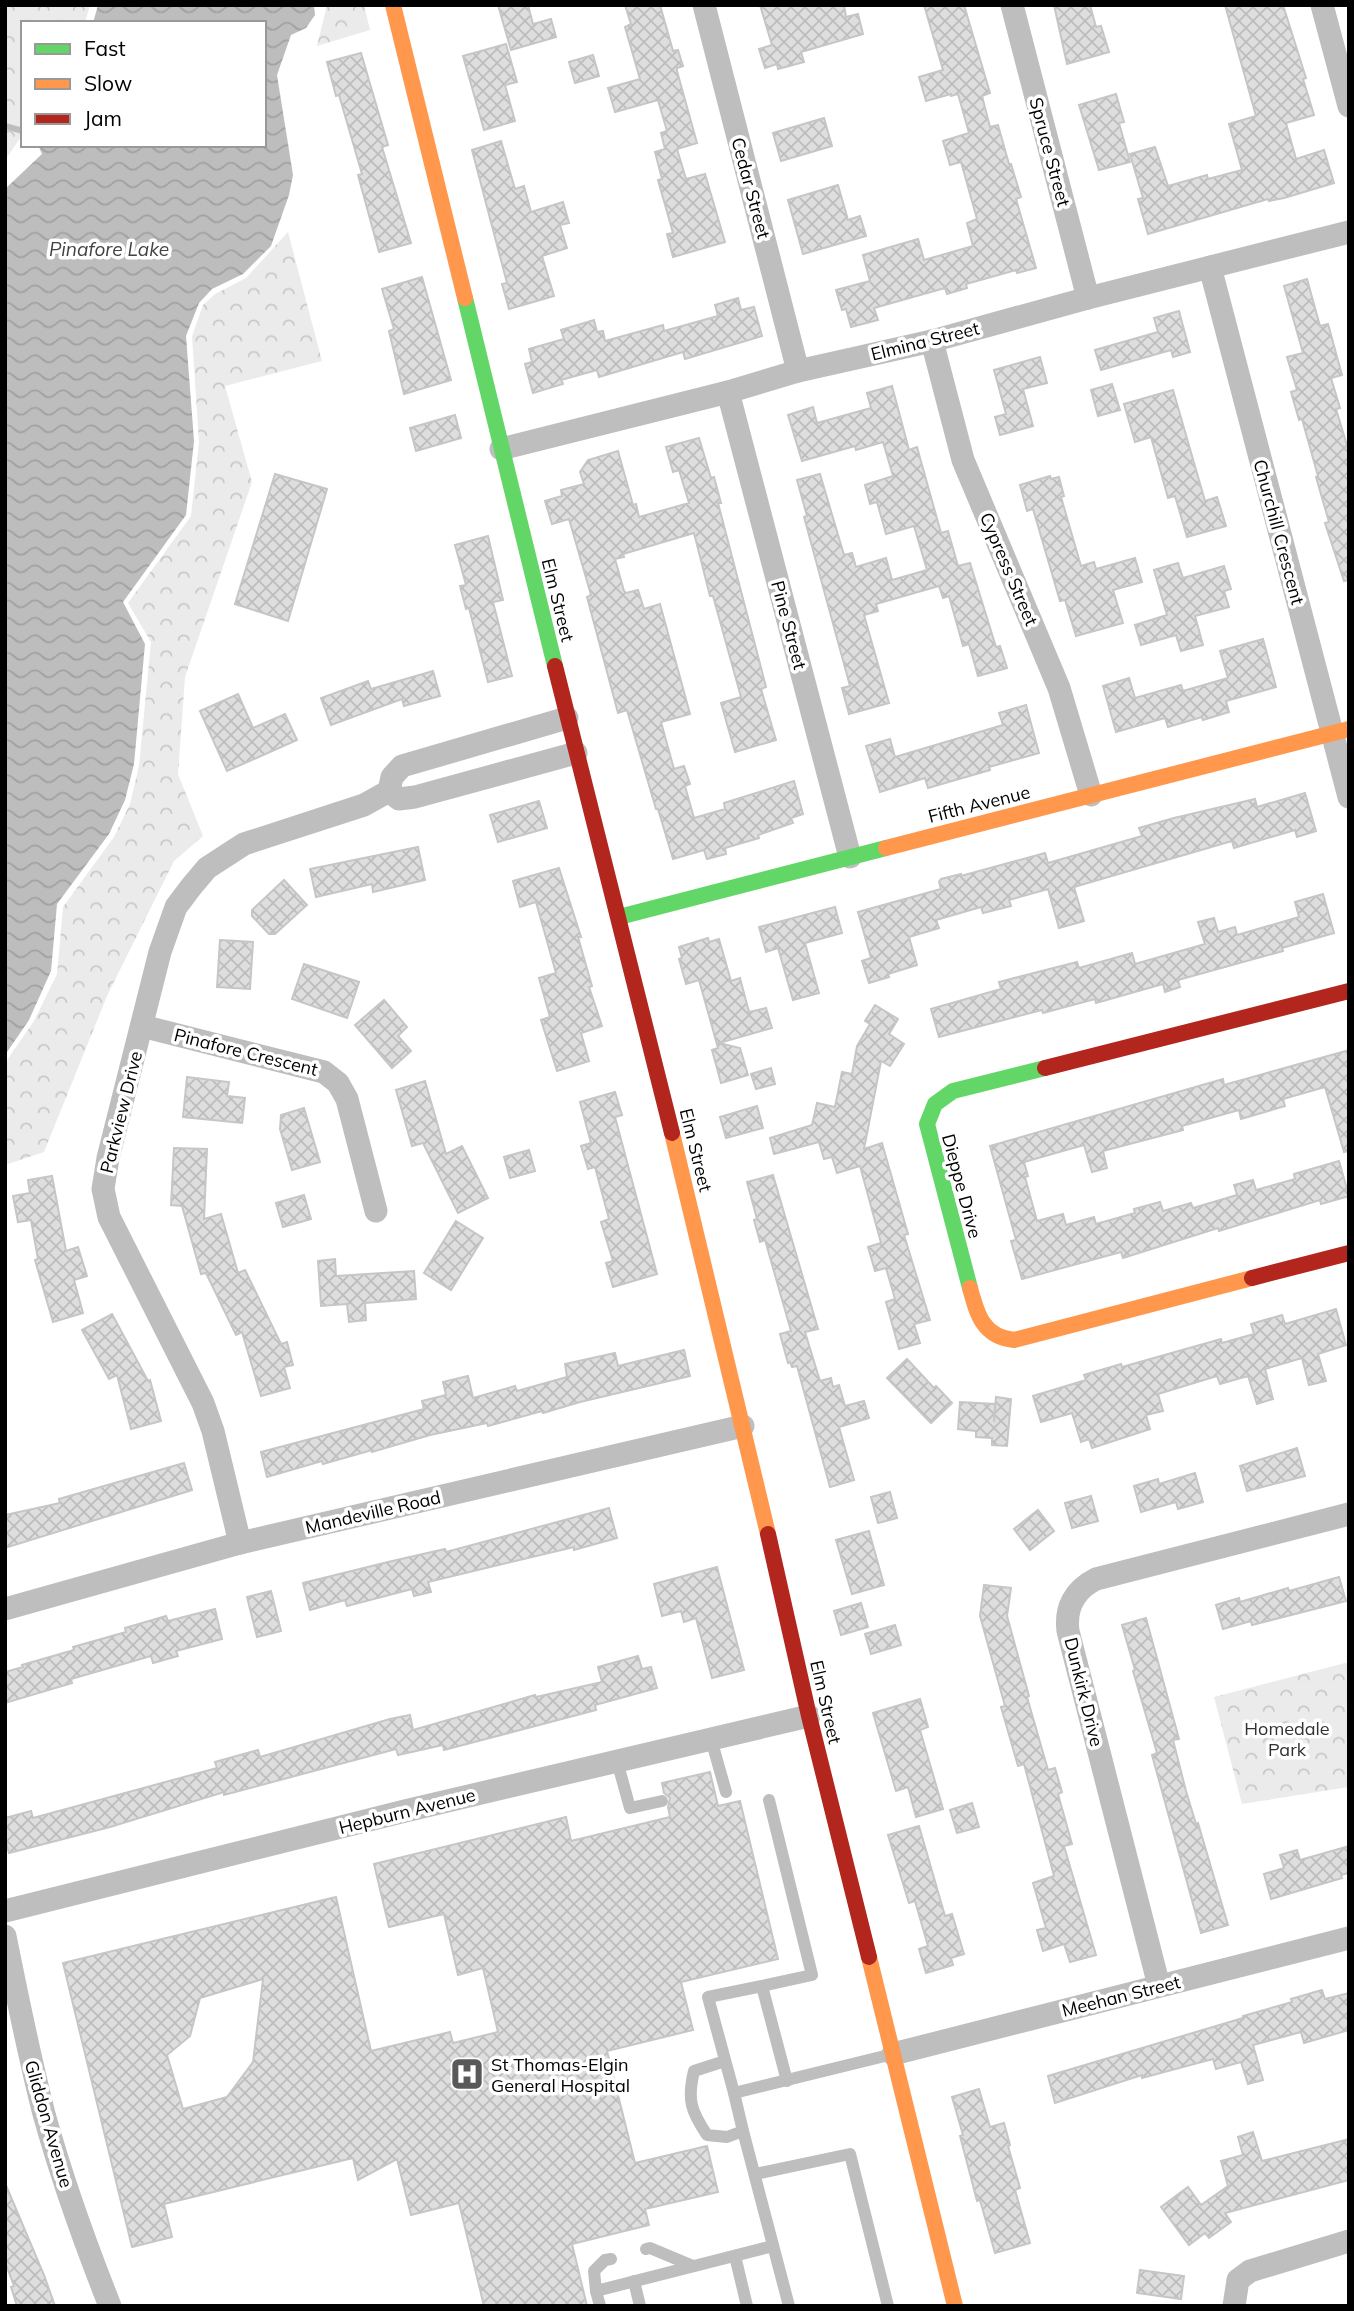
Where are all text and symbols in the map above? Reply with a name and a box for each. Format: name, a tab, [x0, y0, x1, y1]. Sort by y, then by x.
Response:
legend	[21, 21, 266, 147]
text: Fast	[84, 35, 126, 61]
text: Slow	[84, 70, 132, 96]
street label: Spruce Street	[1024, 95, 1076, 209]
text: Jam	[84, 105, 122, 131]
street label: Cedar Street	[726, 135, 776, 241]
water label: Pinafore Lake	[49, 237, 169, 261]
street label: Elmina Street	[868, 316, 982, 366]
street label: Churchill Crescent	[1249, 457, 1309, 607]
street label: Cypress Street	[975, 509, 1043, 629]
street label: Elm Street	[537, 556, 579, 644]
street label: Pine Street	[766, 578, 812, 672]
street label: Fifth Avenue	[926, 780, 1032, 828]
street label: Pinafore Crescent	[172, 1023, 320, 1081]
street label: Parkview Drive	[95, 1049, 147, 1175]
street label: Elm Street	[675, 1106, 717, 1194]
street label: Dieppe Drive	[937, 1131, 987, 1241]
street label: Mandeville Road	[303, 1485, 443, 1539]
street label: Dunkirk Drive	[1059, 1635, 1109, 1749]
street label: Elm Street	[805, 1658, 847, 1746]
park label: Homedale Park	[1244, 1717, 1330, 1761]
street label: Hepburn Avenue	[336, 1783, 478, 1839]
street label: Meehan Street	[1059, 1970, 1183, 2022]
place label: St Thomas-Elgin General Hospital	[491, 2053, 630, 2097]
hospital icon: St Thomas-Elgin General Hospital	[448, 2055, 486, 2093]
street label: Gliddon Avenue	[20, 2058, 78, 2190]

